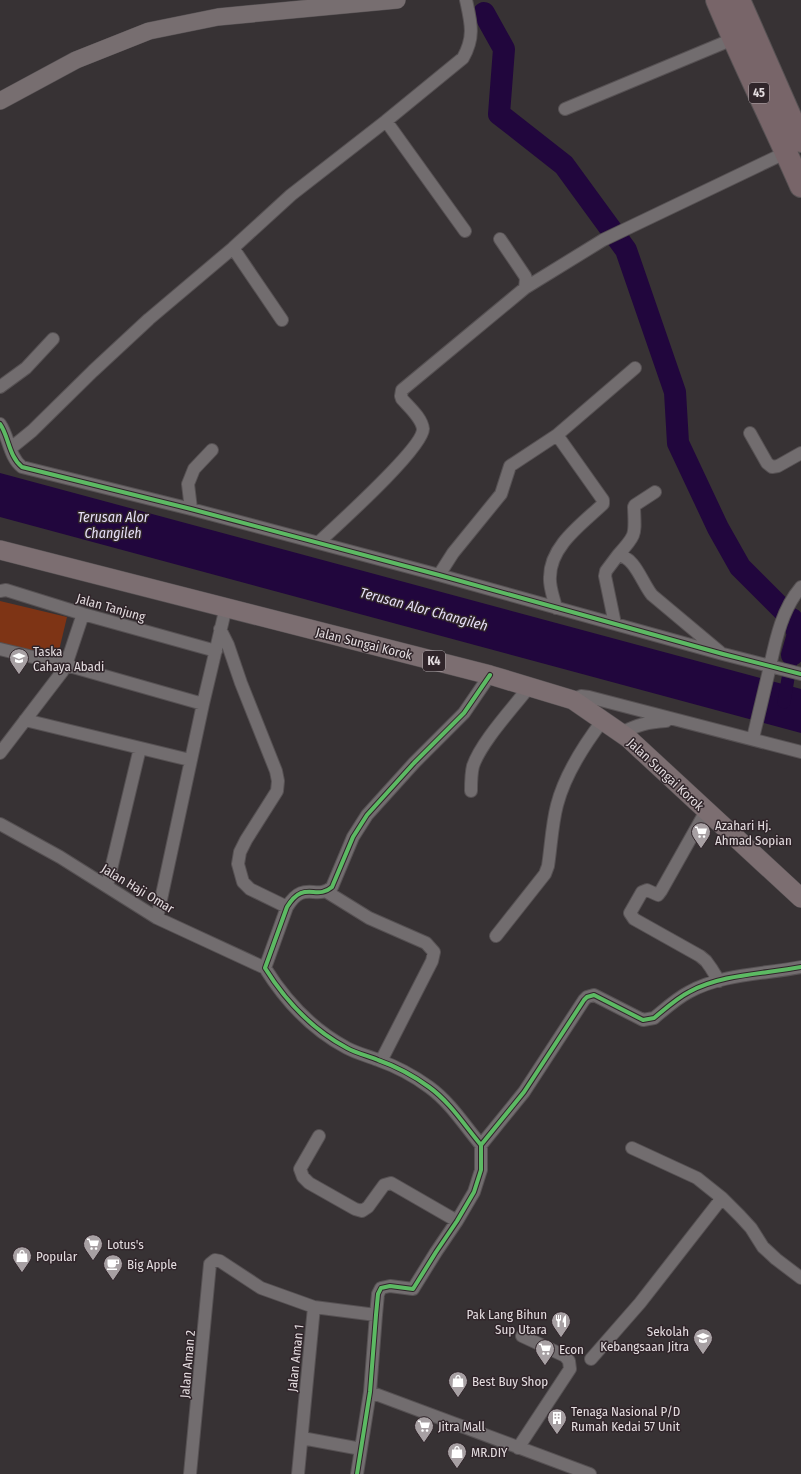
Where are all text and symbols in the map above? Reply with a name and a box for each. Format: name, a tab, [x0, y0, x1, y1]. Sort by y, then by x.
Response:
road number: 45	[749, 83, 769, 103]
water label: Terusan Alor Changileh	[77, 509, 150, 542]
water label: Terusan Alor Changileh	[358, 584, 490, 635]
street label: Jalan Tanjung	[75, 590, 148, 625]
street label: Jalan Sungai Korok	[314, 624, 414, 663]
place label: Taska Cahaya Abadi	[33, 644, 104, 674]
school or university icon: Taska Cahaya Abadi	[8, 647, 30, 675]
road number: K4	[423, 651, 445, 671]
street label: Jalan Sungai Korok	[624, 735, 708, 814]
place label: Azahari Hj. Ahmad Sopian	[715, 818, 792, 848]
supermarket icon: Azahari Hj. Ahmad Sopian	[690, 821, 712, 849]
street label: Jalan Haji Omar	[99, 861, 177, 916]
supermarket icon: Lotus's	[82, 1233, 104, 1261]
place label: Lotus's	[107, 1237, 144, 1252]
shop icon: Popular	[11, 1245, 33, 1273]
place label: Popular	[36, 1249, 78, 1264]
cafe icon: Big Apple	[102, 1253, 124, 1281]
place label: Big Apple	[127, 1257, 177, 1272]
place label: Pak Lang Bihun Sup Utara	[466, 1307, 547, 1337]
restaurant icon: Pak Lang Bihun Sup Utara	[550, 1310, 572, 1338]
street label: Jalan Aman 1	[285, 1324, 306, 1392]
place label: Sekolah Kebangsaan Jitra	[600, 1324, 689, 1354]
school or university icon: Sekolah Kebangsaan Jitra	[692, 1327, 714, 1355]
street label: Jalan Aman 2	[177, 1329, 198, 1399]
supermarket icon: Econ	[534, 1338, 556, 1366]
place label: Econ	[559, 1342, 584, 1357]
shop icon: Best Buy Shop	[447, 1370, 469, 1398]
place label: Best Buy Shop	[472, 1374, 548, 1389]
place label: Tenaga Nasional P/D Rumah Kedai 57 Unit	[571, 1404, 681, 1434]
building icon: Tenaga Nasional P/D Rumah Kedai 57 Unit	[546, 1407, 568, 1435]
supermarket icon: Jitra Mall	[413, 1415, 435, 1443]
place label: Jitra Mall	[438, 1419, 486, 1434]
shop icon: MR.DIY	[446, 1441, 468, 1469]
place label: MR.DIY	[471, 1445, 508, 1460]

